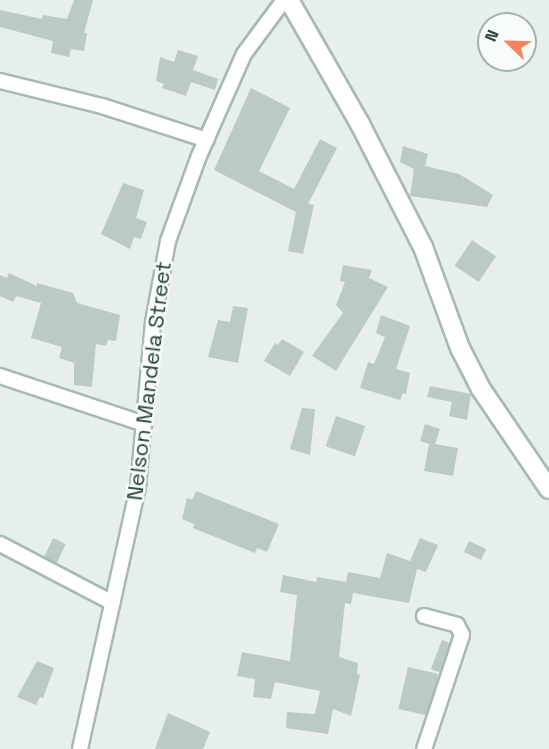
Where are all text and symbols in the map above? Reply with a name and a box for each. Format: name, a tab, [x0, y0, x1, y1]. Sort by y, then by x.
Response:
north arrow	[477, 12, 537, 72]
text: N	[480, 27, 504, 45]
street label: Nelson Mandela Street	[121, 260, 177, 502]

